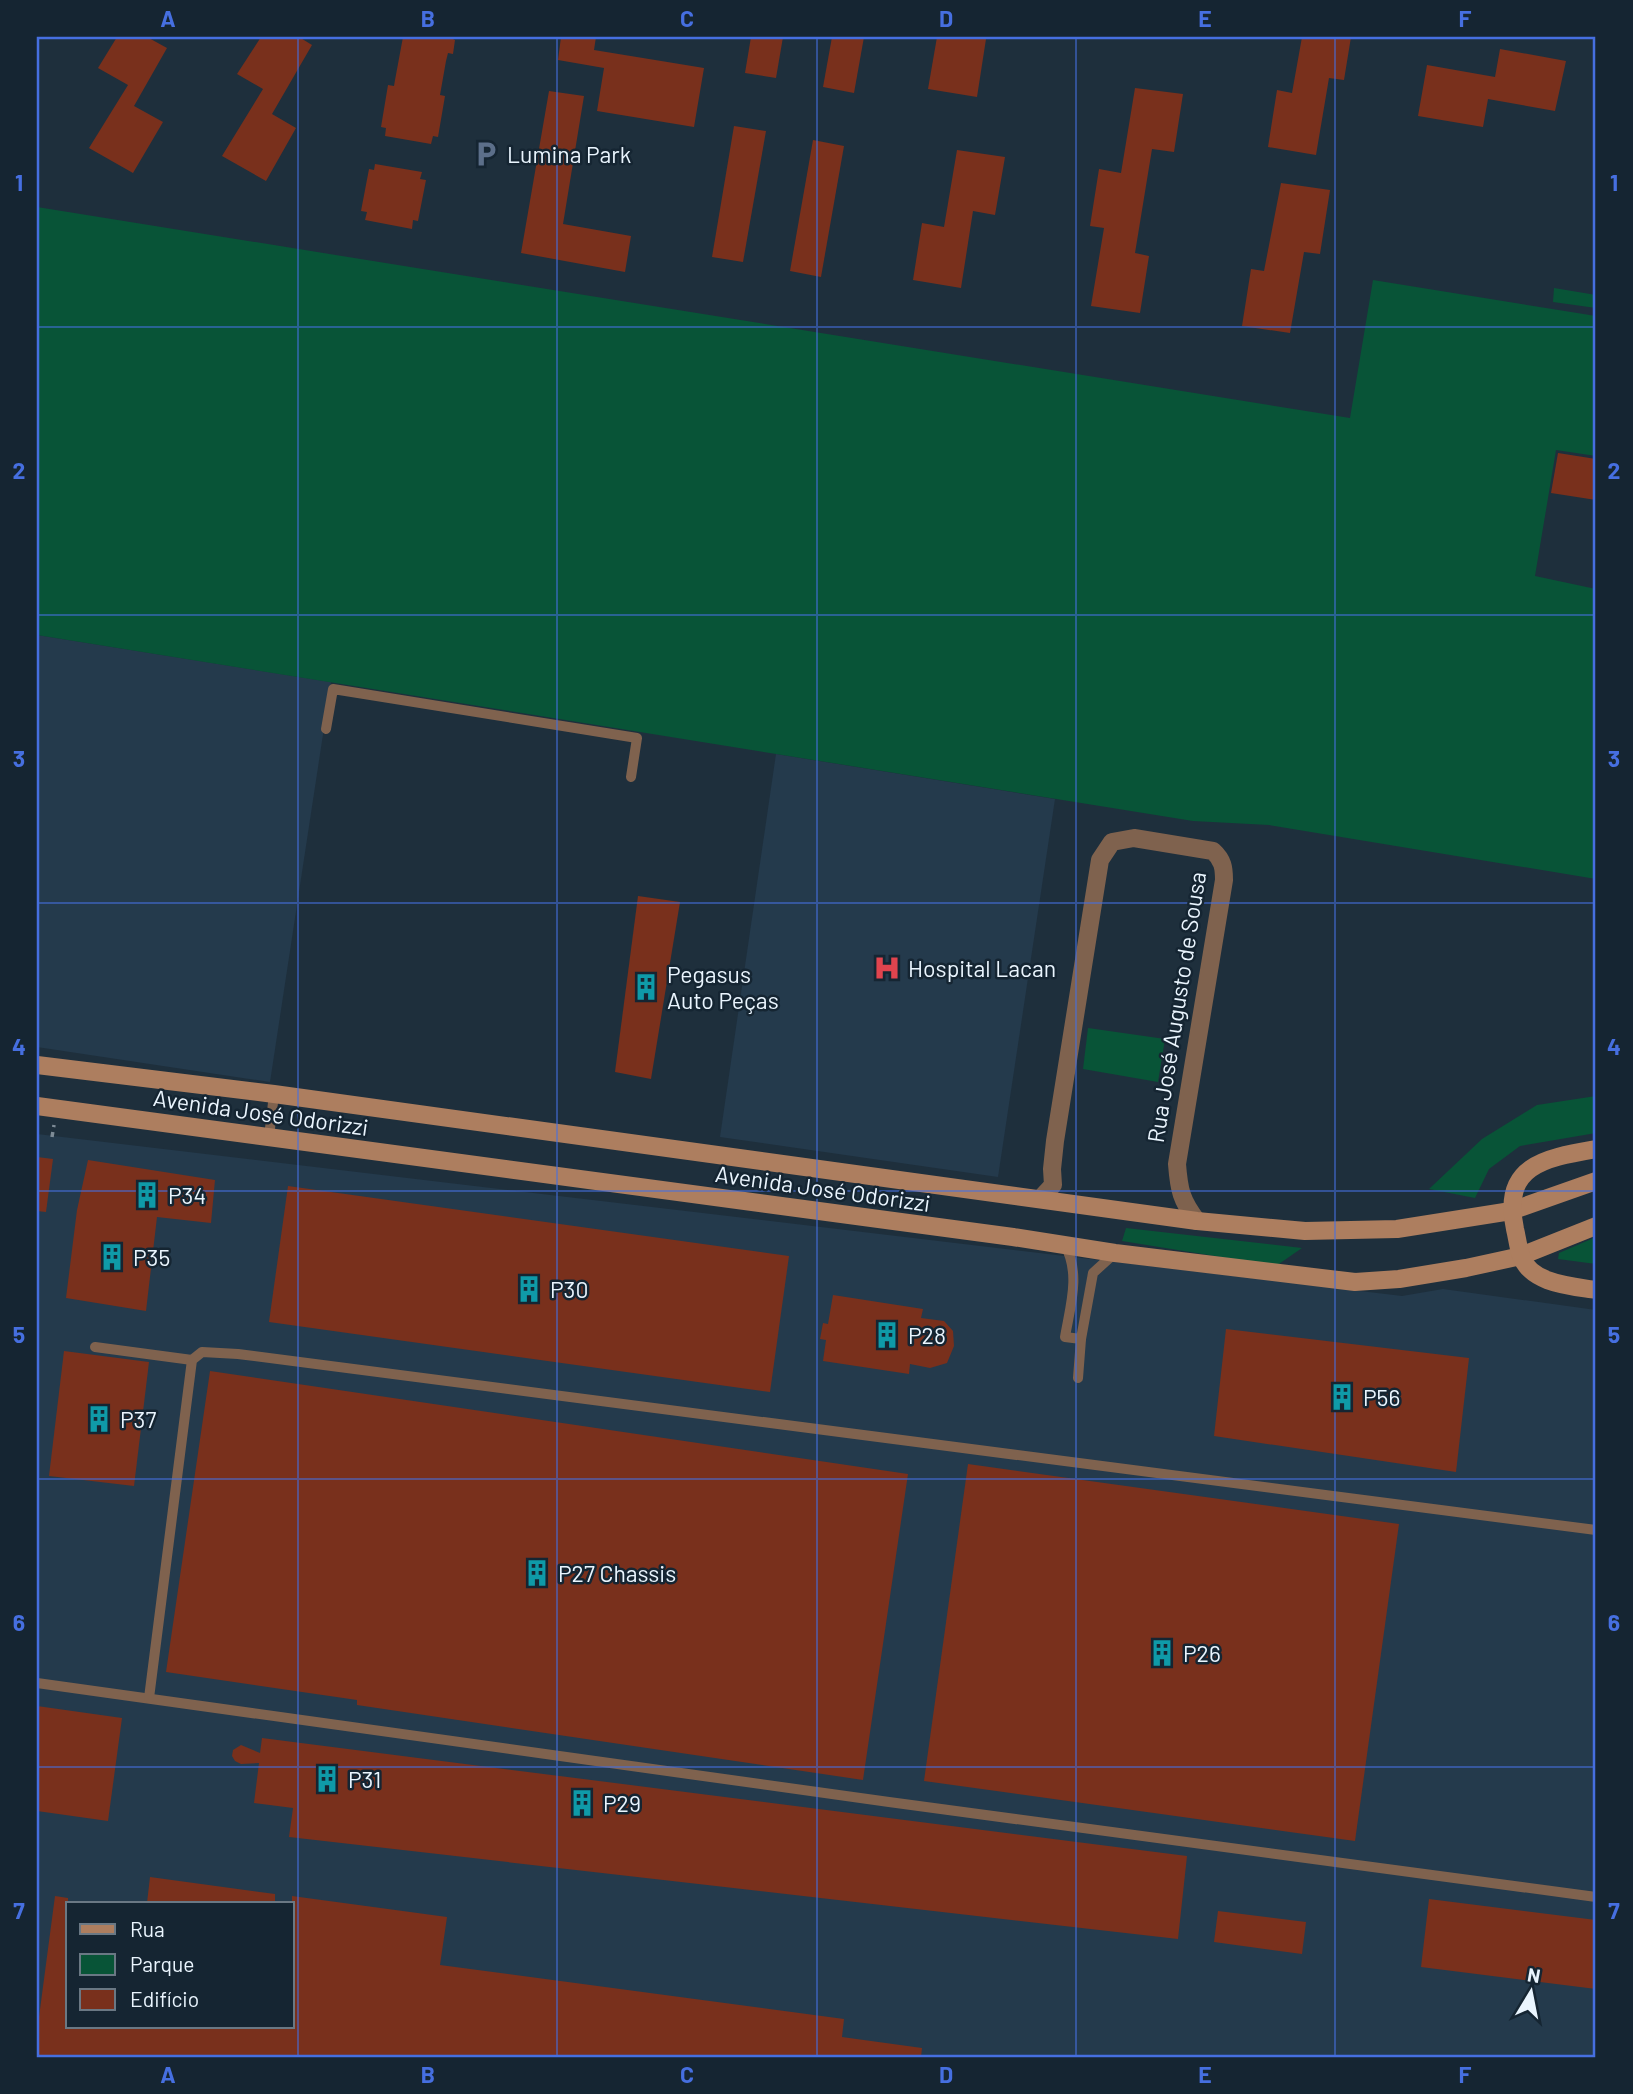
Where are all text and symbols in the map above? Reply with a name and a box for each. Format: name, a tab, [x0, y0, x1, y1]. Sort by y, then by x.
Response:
text: A	[160, 4, 176, 32]
text: B	[421, 4, 435, 32]
text: C	[680, 4, 694, 32]
text: D	[939, 4, 953, 32]
text: E	[1198, 4, 1212, 32]
text: F	[1459, 4, 1472, 32]
parking icon: Lumina Park	[471, 139, 501, 169]
place label: Lumina Park	[507, 140, 631, 168]
text: 1	[15, 168, 23, 196]
text: 1	[1610, 168, 1618, 196]
text: 2	[13, 456, 25, 484]
text: 2	[1608, 456, 1620, 484]
text: 3	[13, 744, 25, 772]
text: 3	[1608, 744, 1620, 772]
street label: Rua José Augusto de Sousa	[1141, 869, 1211, 1145]
hospital icon: Hospital Lacan	[872, 953, 902, 983]
place label: Hospital Lacan	[908, 954, 1056, 982]
place label: Pegasus Auto Peças	[667, 960, 779, 1014]
building icon: Pegasus Auto Peças	[631, 972, 661, 1002]
text: 4	[12, 1032, 26, 1060]
text: 4	[1607, 1032, 1621, 1060]
street label: Avenida José Odorizzi	[152, 1083, 370, 1141]
street label: Avenida José Odorizzi	[714, 1159, 932, 1217]
building icon: P34	[132, 1180, 162, 1210]
place label: P34	[168, 1181, 206, 1209]
building icon: P35	[97, 1242, 127, 1272]
place label: P35	[133, 1243, 170, 1271]
building icon: P30	[514, 1274, 544, 1304]
place label: P30	[550, 1275, 588, 1303]
text: 5	[13, 1320, 25, 1348]
building icon: P28	[872, 1320, 902, 1350]
text: 5	[1608, 1320, 1620, 1348]
place label: P28	[908, 1321, 946, 1349]
building icon: P56	[1327, 1382, 1357, 1412]
place label: P56	[1363, 1383, 1400, 1411]
building icon: P37	[84, 1404, 114, 1434]
place label: P37	[120, 1405, 156, 1433]
building icon: P27 Chassis	[522, 1558, 552, 1588]
place label: P27 Chassis	[558, 1559, 676, 1587]
text: 6	[13, 1608, 25, 1636]
text: 6	[1608, 1608, 1620, 1636]
building icon: P26	[1147, 1638, 1177, 1668]
place label: P26	[1183, 1639, 1221, 1667]
building icon: P31	[312, 1764, 342, 1794]
place label: P31	[348, 1765, 381, 1793]
building icon: P29	[567, 1788, 597, 1818]
place label: P29	[603, 1789, 641, 1817]
text: 7	[13, 1896, 25, 1924]
text: 7	[1608, 1896, 1620, 1924]
legend	[66, 1902, 294, 2028]
text: Rua	[130, 1916, 165, 1941]
text: Parque	[130, 1951, 195, 1976]
north arrow	[1496, 1958, 1566, 2028]
text: N	[1526, 1962, 1542, 1987]
text: Edifício	[130, 1986, 199, 2011]
text: A	[160, 2060, 176, 2088]
text: B	[421, 2060, 435, 2088]
text: C	[680, 2060, 694, 2088]
text: D	[939, 2060, 953, 2088]
text: E	[1198, 2060, 1212, 2088]
text: F	[1459, 2060, 1472, 2088]

